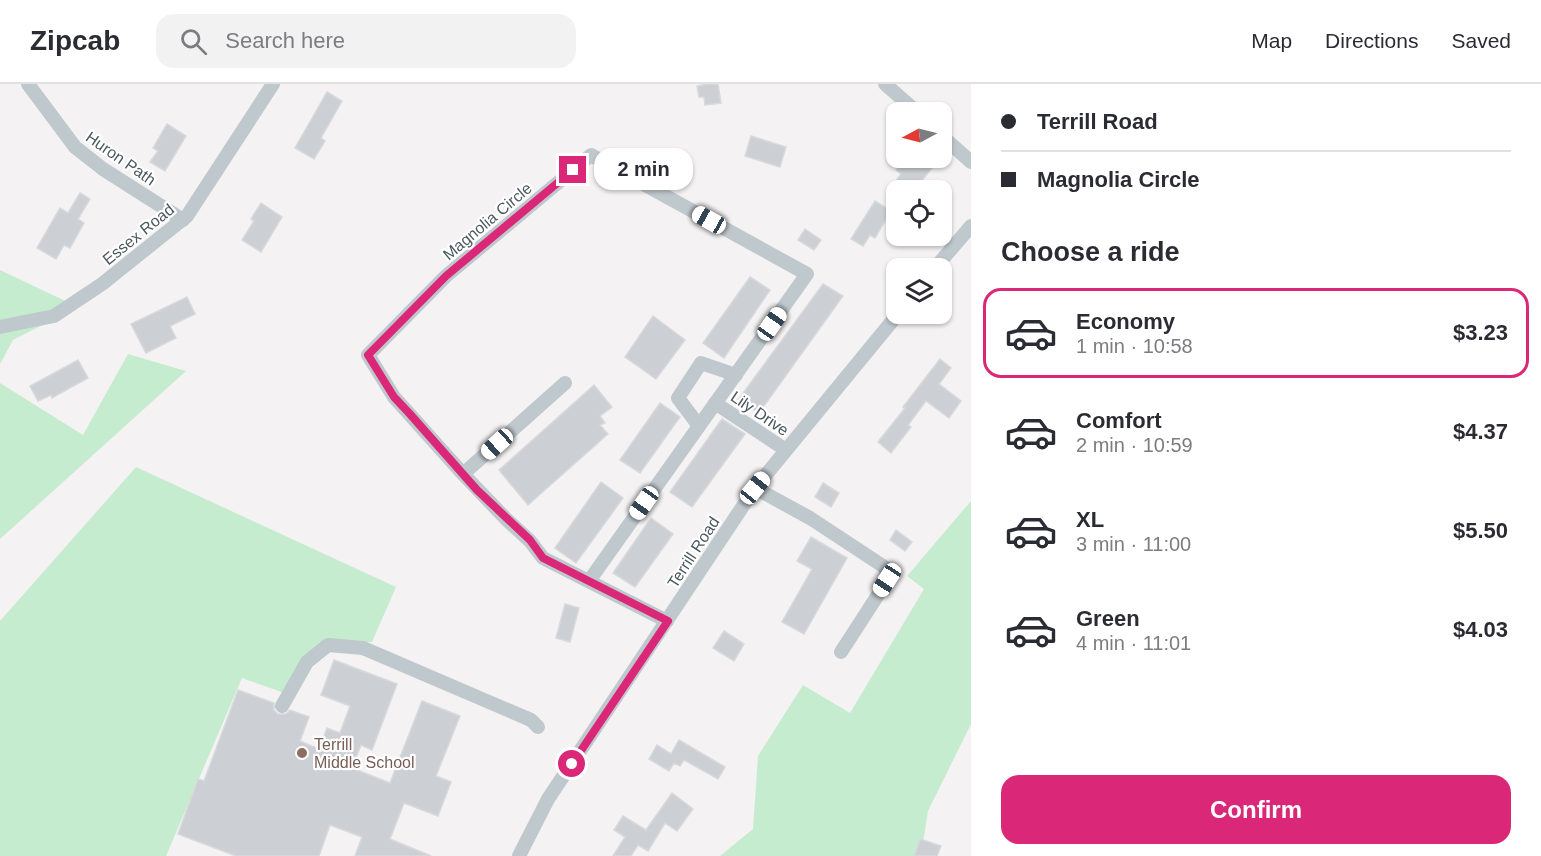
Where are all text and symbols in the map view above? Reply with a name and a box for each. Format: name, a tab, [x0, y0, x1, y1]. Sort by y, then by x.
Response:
search box	[156, 14, 576, 68]
text: Zipcab	[30, 25, 120, 56]
icon: search	[177, 25, 210, 58]
text: Search here	[225, 28, 345, 53]
text: Map	[1251, 29, 1292, 52]
text: Directions	[1325, 29, 1418, 52]
text: Saved	[1451, 29, 1511, 52]
north arrow	[886, 102, 952, 168]
map controls	[886, 102, 952, 324]
text: Terrill Road	[1037, 109, 1158, 134]
street label: Huron Path	[83, 128, 159, 189]
callout: 2 min	[594, 149, 693, 191]
route end	[559, 156, 586, 183]
text: 2 min	[617, 158, 670, 180]
text: Magnolia Circle	[1037, 167, 1200, 192]
street label: Magnolia Circle	[440, 179, 535, 263]
button: locate	[886, 180, 952, 246]
street label: Essex Road	[99, 201, 177, 268]
car	[689, 203, 729, 237]
text: Choose a ride	[1001, 237, 1180, 267]
button: layers	[886, 258, 952, 324]
car	[754, 304, 790, 344]
icon: car	[1004, 306, 1058, 360]
text: Economy	[1076, 309, 1175, 334]
text: $3.23	[1453, 320, 1508, 345]
text: 1 min · 10:58	[1076, 335, 1193, 357]
street label: Lily Drive	[728, 388, 792, 439]
icon: car	[1004, 405, 1058, 459]
text: Comfort	[1076, 408, 1162, 433]
text: $4.37	[1453, 419, 1508, 444]
car	[478, 425, 516, 463]
text: 2 min · 10:59	[1076, 434, 1193, 456]
car	[737, 468, 773, 508]
car	[626, 483, 662, 523]
icon: car	[1004, 504, 1058, 558]
text: XL	[1076, 507, 1104, 532]
street label: Terrill Road	[664, 514, 723, 591]
text: $5.50	[1453, 518, 1508, 543]
text: 3 min · 11:00	[1076, 533, 1191, 555]
car	[870, 560, 904, 600]
icon: car	[1004, 603, 1058, 657]
text: Green	[1076, 606, 1140, 631]
text: $4.03	[1453, 617, 1508, 642]
text: 4 min · 11:01	[1076, 632, 1191, 654]
place label: Terrill Middle School	[314, 736, 415, 771]
marker: Terrill Middle School	[295, 746, 309, 760]
route start	[558, 750, 585, 777]
button: Confirm	[1001, 775, 1511, 844]

